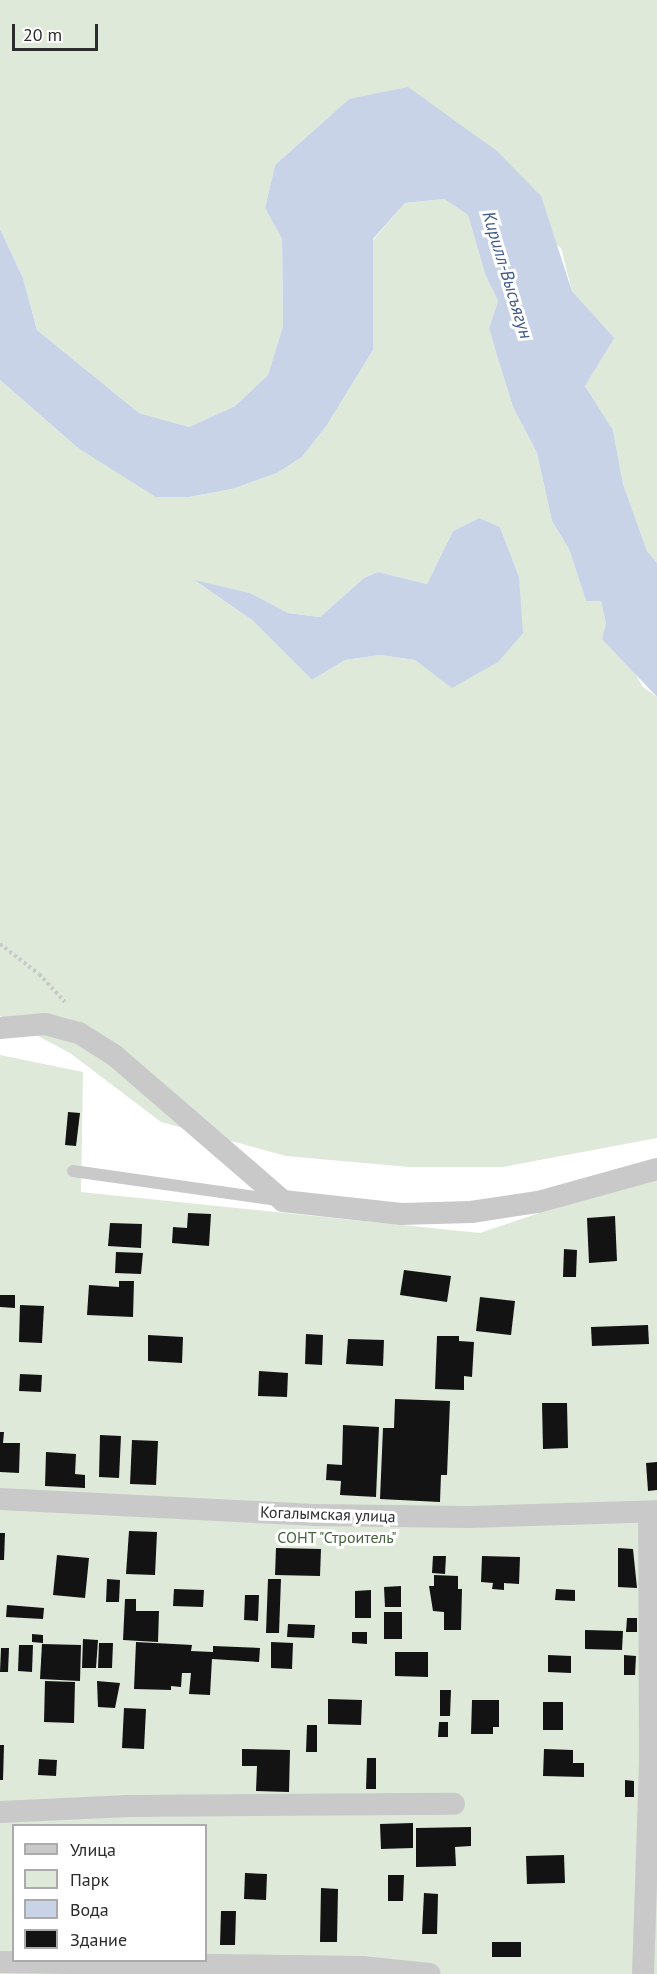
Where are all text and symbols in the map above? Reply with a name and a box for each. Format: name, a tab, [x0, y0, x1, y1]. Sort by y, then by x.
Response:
scale bar	[15, 12, 100, 50]
text: 20 m	[23, 23, 62, 46]
water label: Кирилл-Высъягун	[477, 209, 537, 341]
street label: Когалымская улица	[260, 1502, 396, 1526]
park label: СОНТ "Строитель"	[276, 1527, 398, 1547]
legend	[12, 1824, 207, 1962]
text: Улица	[70, 1838, 116, 1861]
text: Парк	[70, 1868, 109, 1891]
text: Вода	[70, 1898, 109, 1921]
text: Здание	[70, 1928, 127, 1951]

